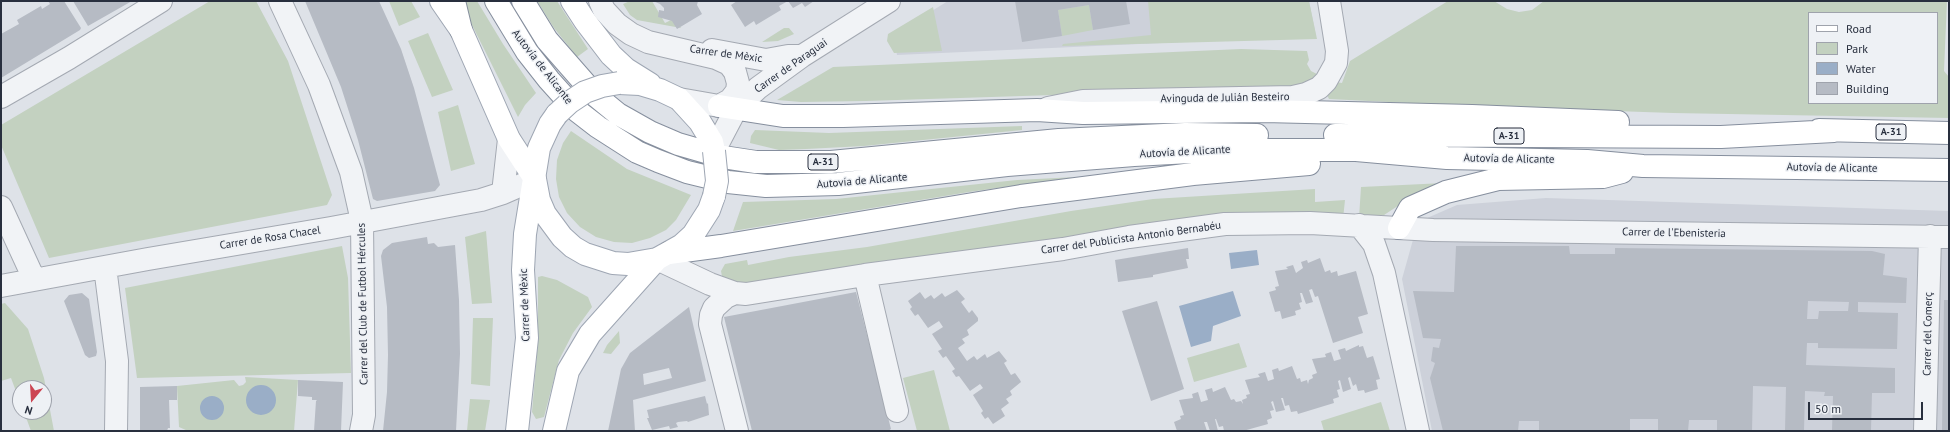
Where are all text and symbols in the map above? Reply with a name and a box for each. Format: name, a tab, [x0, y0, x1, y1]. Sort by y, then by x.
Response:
legend	[1808, 12, 1938, 104]
text: Road	[1846, 21, 1871, 36]
street label: Autovía de Alicante	[509, 27, 575, 107]
street label: Carrer de Paraguai	[752, 36, 830, 96]
text: Park	[1846, 41, 1868, 56]
street label: Carrer de Mèxic	[689, 42, 763, 66]
text: Water	[1846, 61, 1876, 76]
text: Building	[1846, 81, 1889, 96]
street label: Avinguda de Julián Besteiro	[1160, 90, 1290, 106]
road number: A-31	[1876, 124, 1906, 140]
road number: A-31	[1494, 128, 1524, 144]
street label: Autovía de Alicante	[1139, 143, 1231, 161]
street label: Autovía de Alicante	[1463, 152, 1555, 166]
road number: A-31	[808, 154, 838, 170]
street label: Autovía de Alicante	[1786, 161, 1878, 175]
street label: Autovía de Alicante	[816, 170, 908, 192]
street label: Carrer del Publicista Antonio Bernabéu	[1040, 219, 1222, 257]
street label: Carrer del Club de Futbol Hércules	[355, 223, 371, 385]
street label: Carrer de Rosa Chacel	[219, 224, 321, 252]
street label: Carrer de l'Ebenisteria	[1622, 225, 1726, 241]
street label: Carrer de Mèxic	[517, 268, 533, 342]
street label: Carrer del Comerç	[1921, 292, 1935, 376]
north arrow	[12, 380, 52, 420]
scale bar	[1810, 394, 1925, 420]
text: 50 m	[1815, 401, 1841, 416]
text: N	[23, 403, 34, 418]

